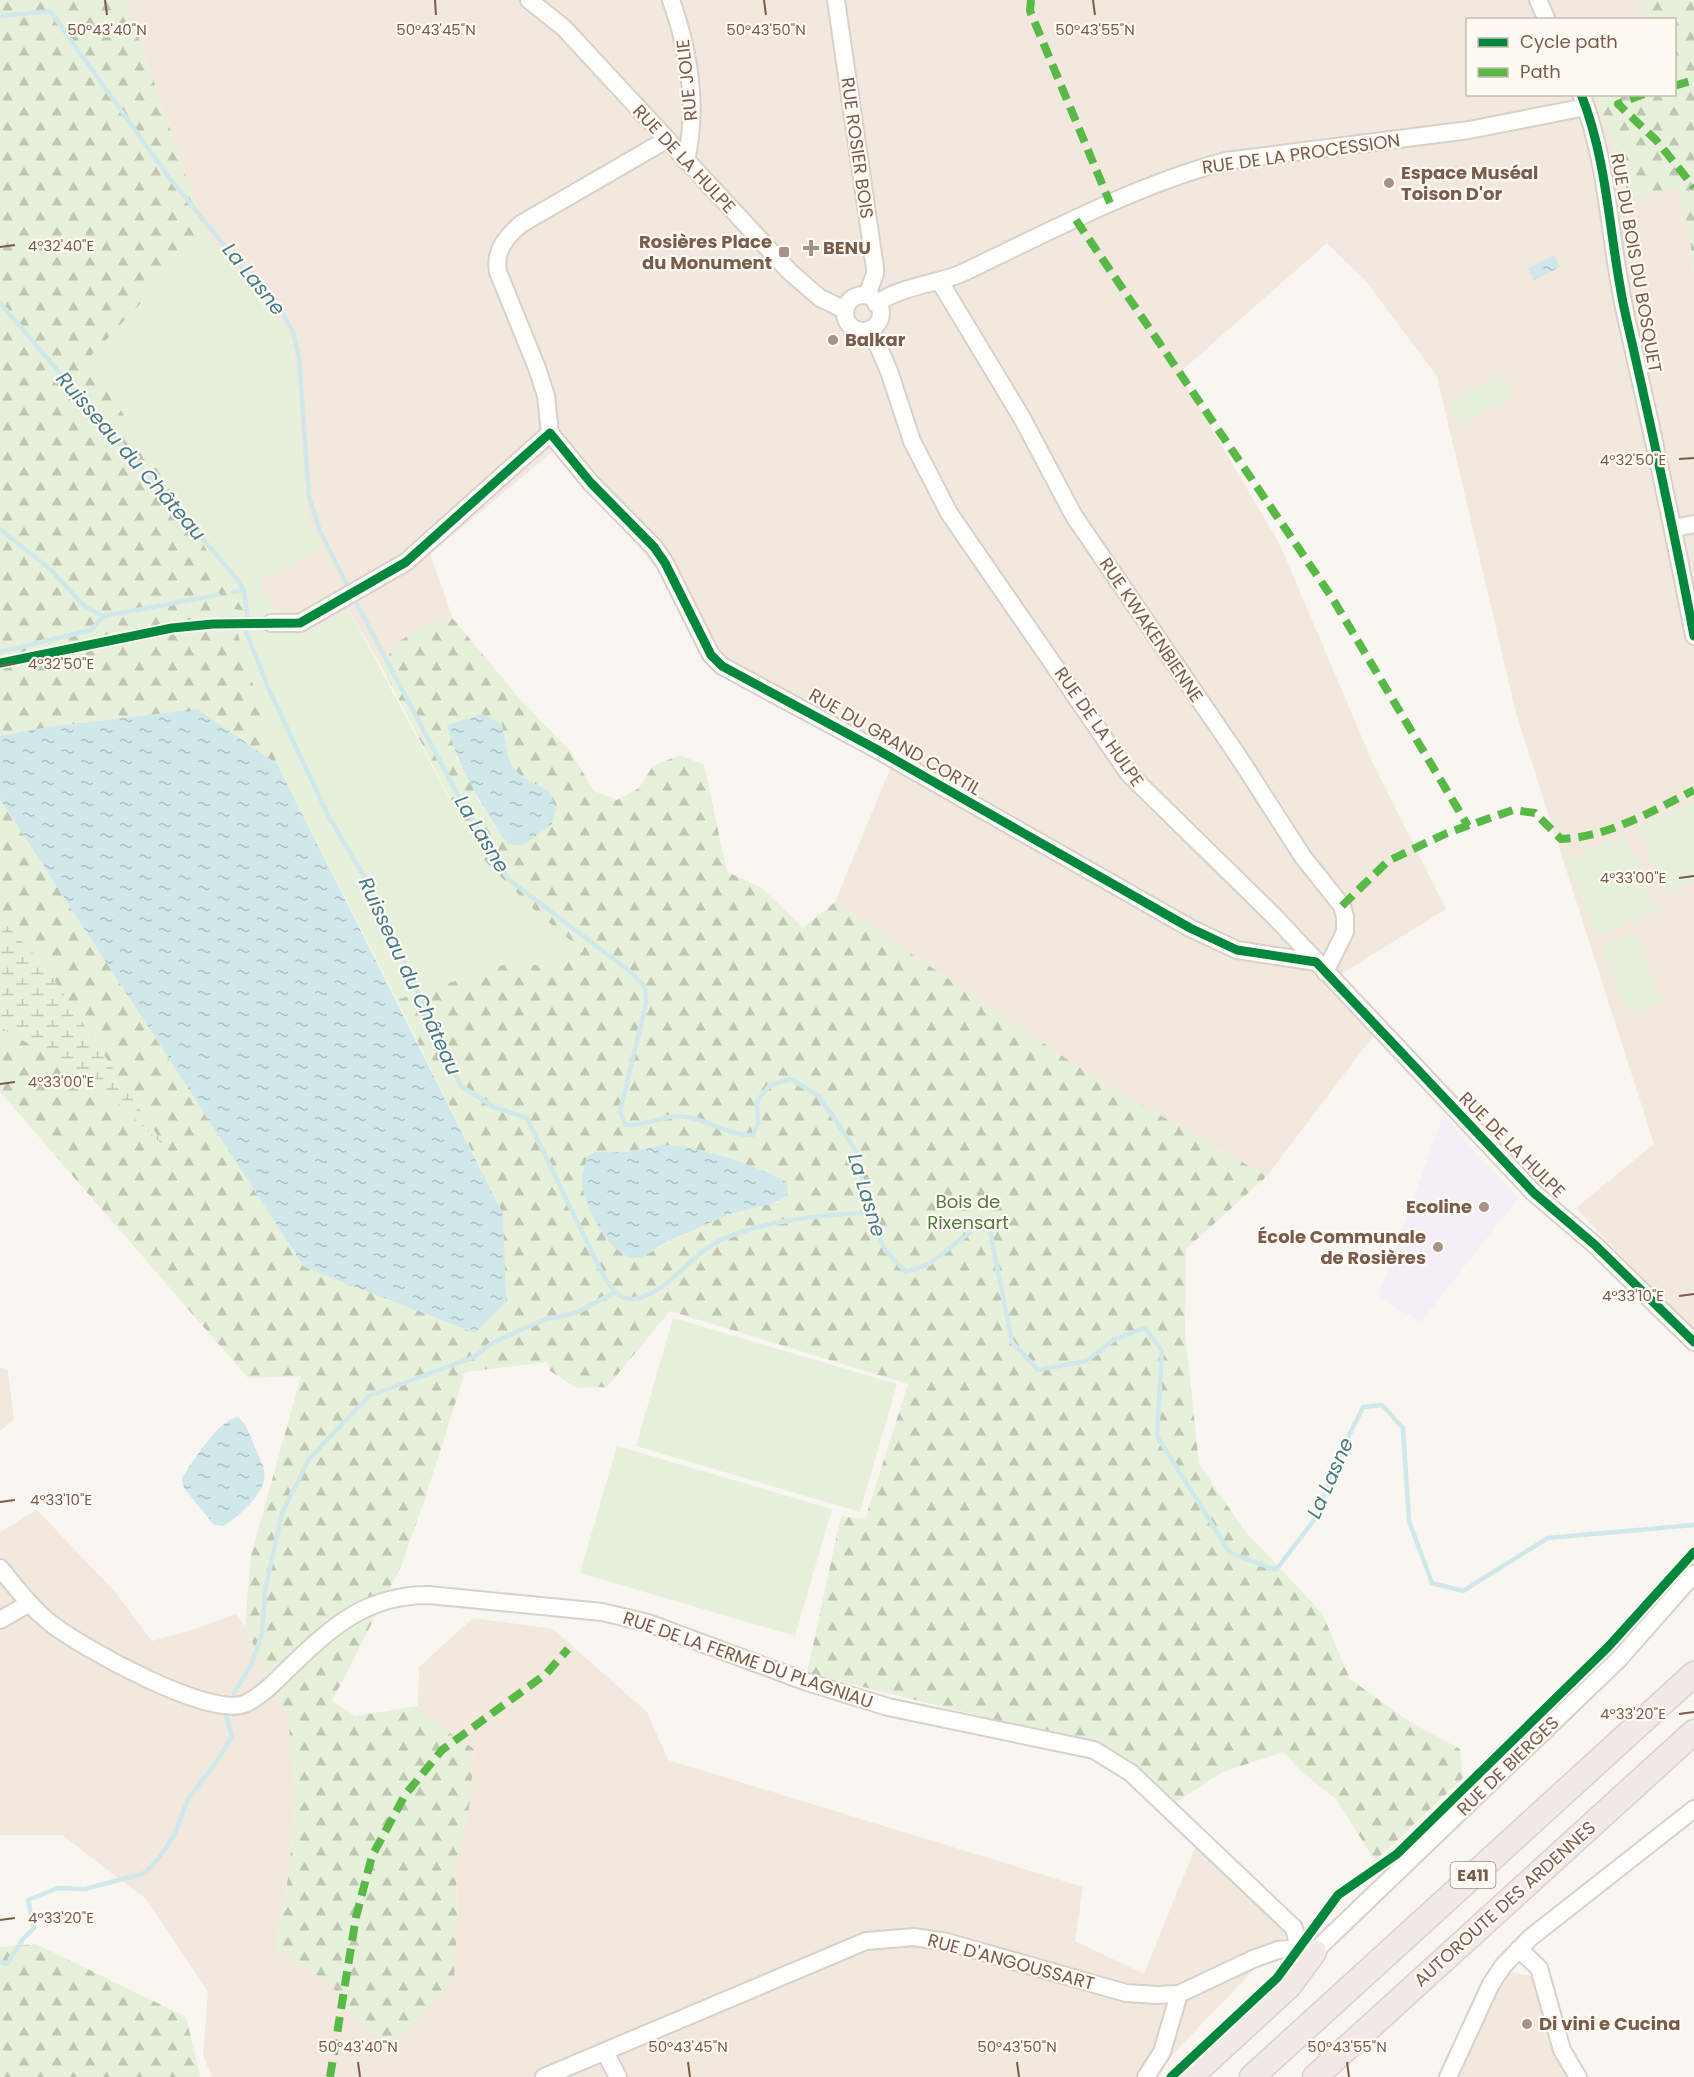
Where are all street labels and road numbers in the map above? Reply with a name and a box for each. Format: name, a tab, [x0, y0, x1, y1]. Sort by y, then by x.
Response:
street label: RUE JOLIE	[670, 38, 703, 122]
street label: RUE ROSIER BOIS	[835, 76, 880, 220]
street label: RUE DE LA HULPE	[627, 99, 741, 219]
street label: RUE DE LA PROCESSION	[1200, 127, 1402, 180]
street label: RUE DU BOIS DU BOSQUET	[1605, 151, 1668, 375]
street label: RUE KWAKENBIENNE	[1094, 552, 1209, 707]
street label: RUE DE LA HULPE	[1049, 662, 1150, 791]
street label: RUE DU GRAND CORTIL	[805, 682, 986, 801]
street label: RUE DE LA HULPE	[1454, 1086, 1571, 1203]
street label: RUE DE LA FERME DU PLAGNIAU	[620, 1605, 876, 1714]
street label: RUE DE BIERGES	[1451, 1710, 1564, 1821]
street label: AUTOROUTE DES ARDENNES	[1408, 1815, 1601, 1992]
road number: E411	[1450, 1862, 1496, 1888]
street label: RUE D'ANGOUSSART	[925, 1927, 1098, 1996]

